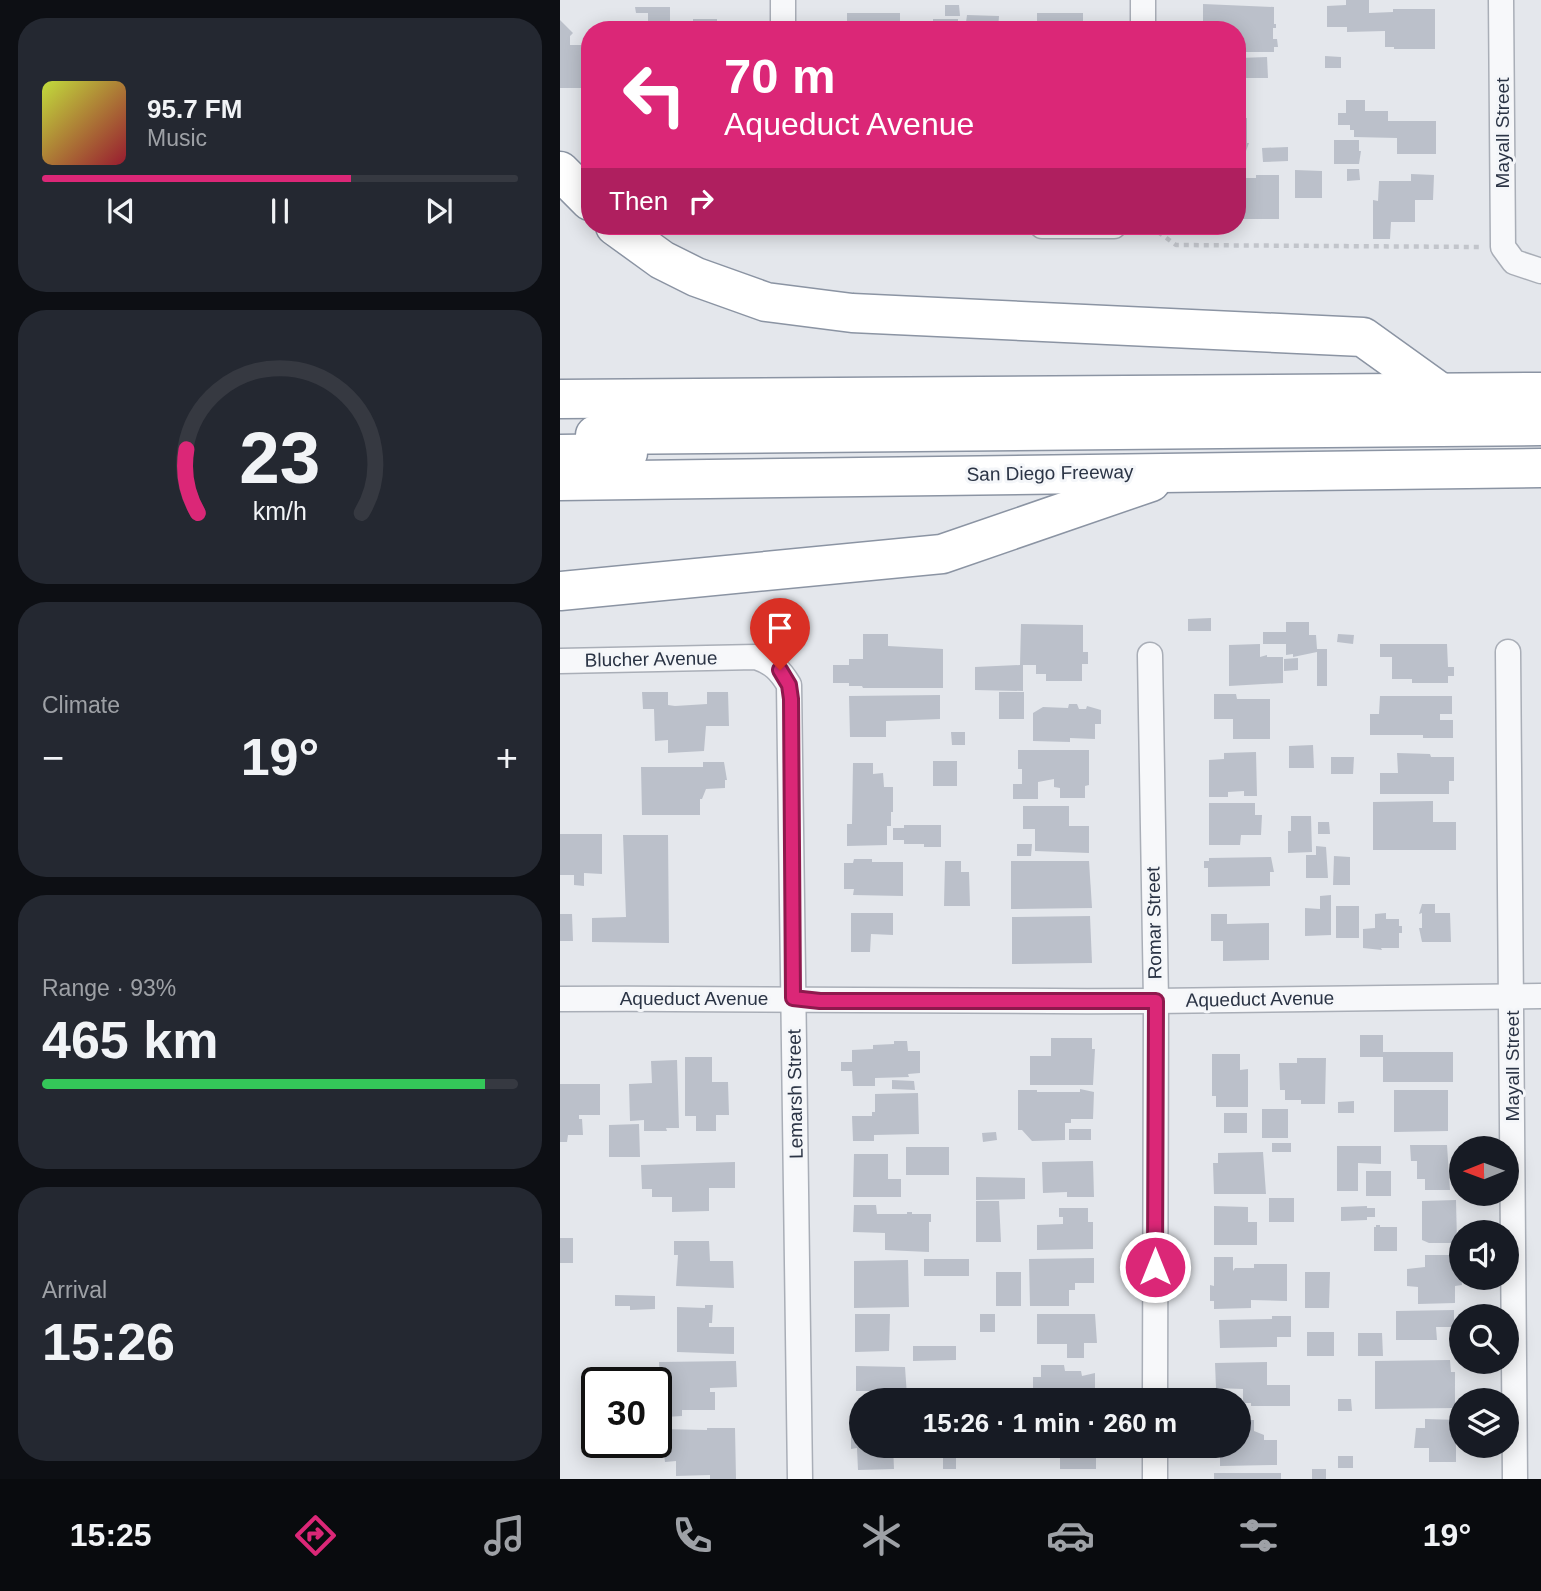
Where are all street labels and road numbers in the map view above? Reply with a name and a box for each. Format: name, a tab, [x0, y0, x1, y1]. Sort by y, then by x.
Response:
street label: Mayall Street	[1492, 77, 1513, 188]
street label: San Diego Freeway	[966, 461, 1134, 485]
street label: Blucher Avenue	[584, 647, 718, 671]
street label: Romar Street	[1143, 866, 1165, 980]
street label: Aqueduct Avenue	[1186, 987, 1334, 1011]
street label: Aqueduct Avenue	[620, 988, 768, 1009]
street label: Mayall Street	[1502, 1010, 1523, 1121]
street label: Lemarsh Street	[783, 1028, 807, 1159]

